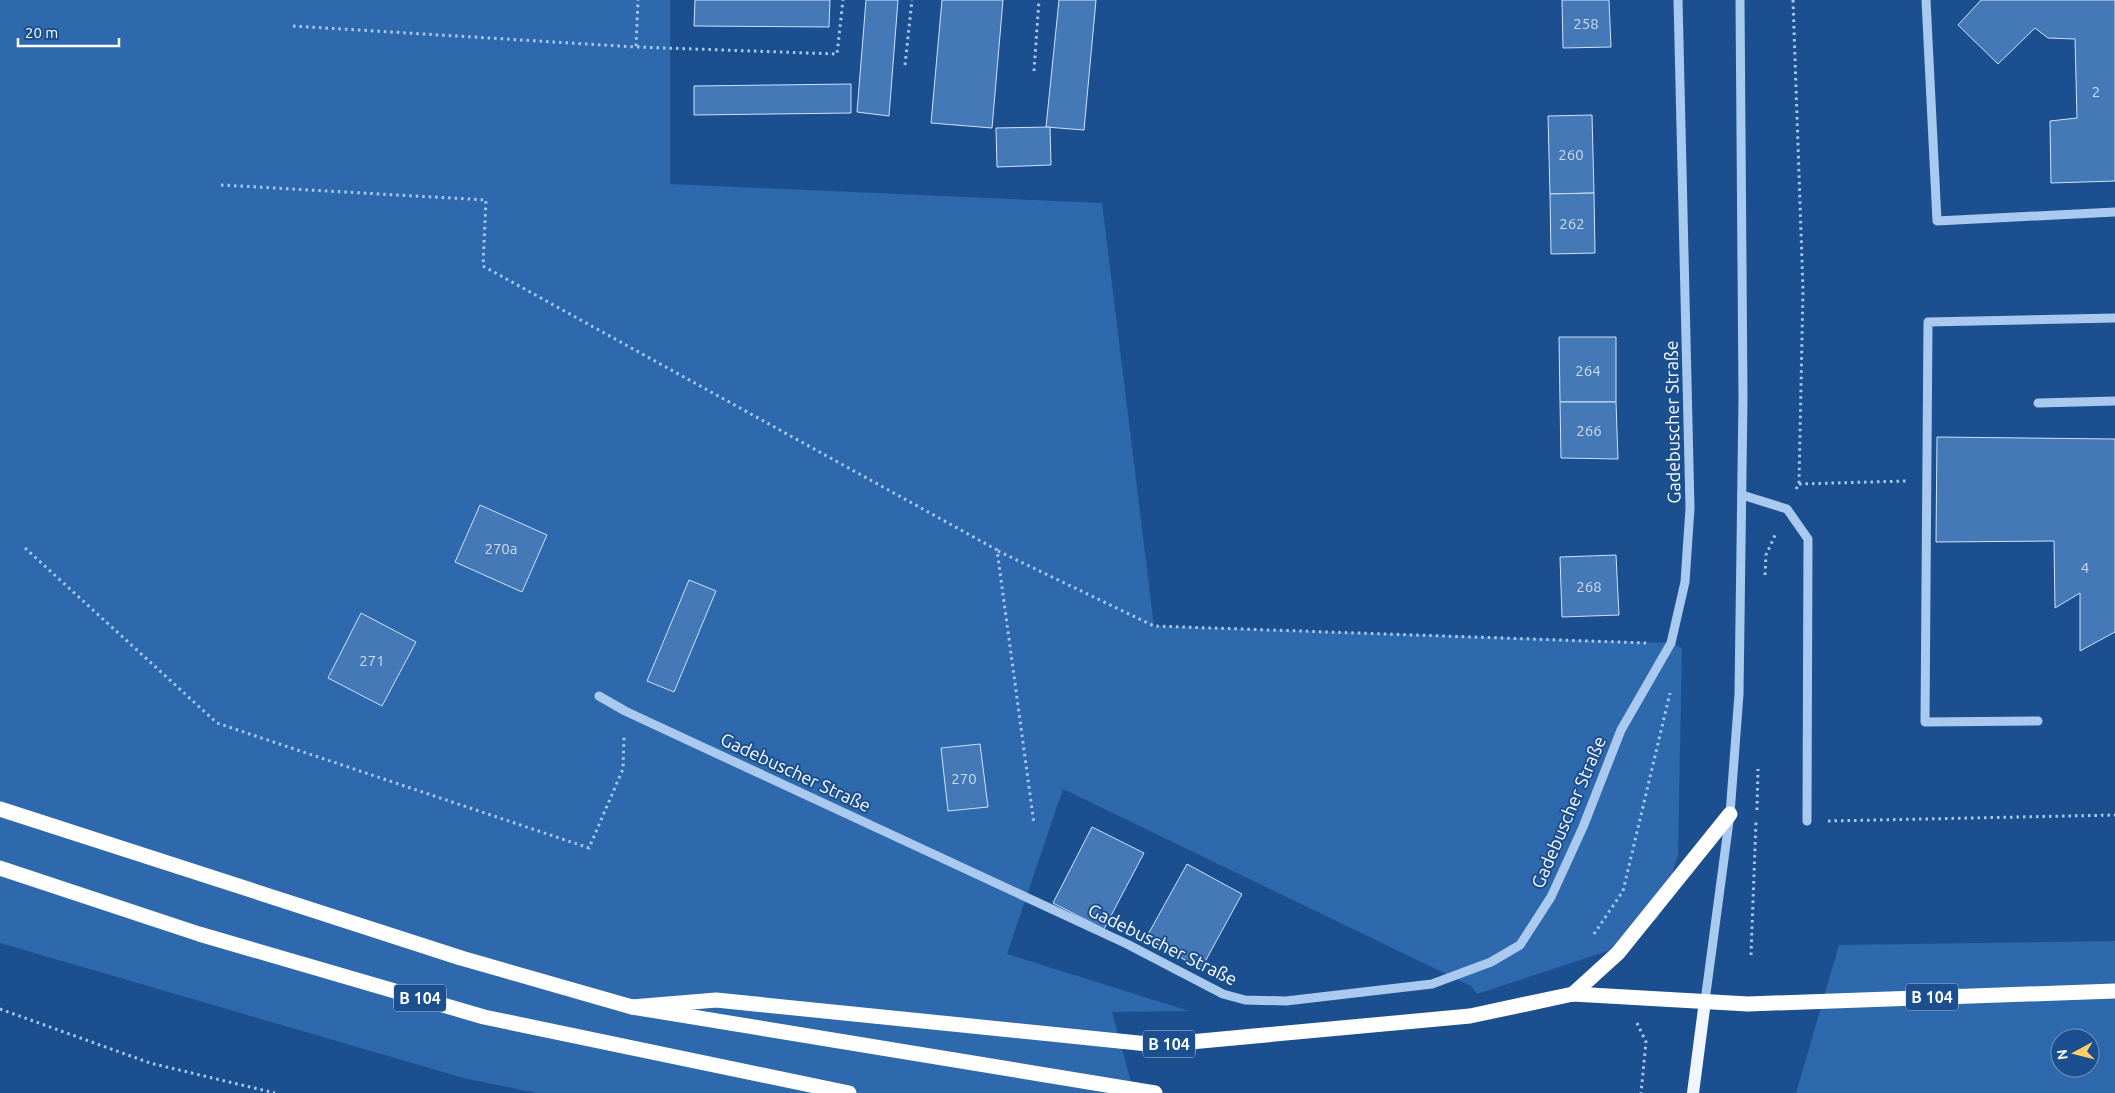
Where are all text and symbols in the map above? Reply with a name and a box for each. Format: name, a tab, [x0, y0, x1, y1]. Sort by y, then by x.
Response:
scale bar	[18, 15, 119, 47]
house number: 258	[1573, 15, 1599, 32]
text: 20 m	[25, 24, 58, 41]
house number: 2	[2092, 83, 2100, 100]
house number: 260	[1558, 146, 1584, 163]
house number: 262	[1559, 215, 1585, 232]
street label: Gadebuscher Straße	[1661, 340, 1683, 504]
house number: 264	[1575, 362, 1601, 379]
house number: 266	[1576, 422, 1602, 439]
house number: 270a	[484, 540, 518, 557]
house number: 4	[2081, 559, 2089, 576]
house number: 268	[1576, 578, 1602, 595]
house number: 271	[359, 652, 385, 669]
street label: Gadebuscher Straße	[718, 728, 874, 816]
street label: Gadebuscher Straße	[1527, 733, 1609, 891]
house number: 270	[951, 770, 977, 787]
street label: Gadebuscher Straße	[1085, 899, 1241, 989]
road number: B 104	[394, 984, 446, 1011]
road number: B 104	[1906, 984, 1958, 1010]
north arrow	[2050, 1028, 2100, 1078]
road number: B 104	[1143, 1030, 1195, 1058]
text: N	[2054, 1048, 2071, 1061]

